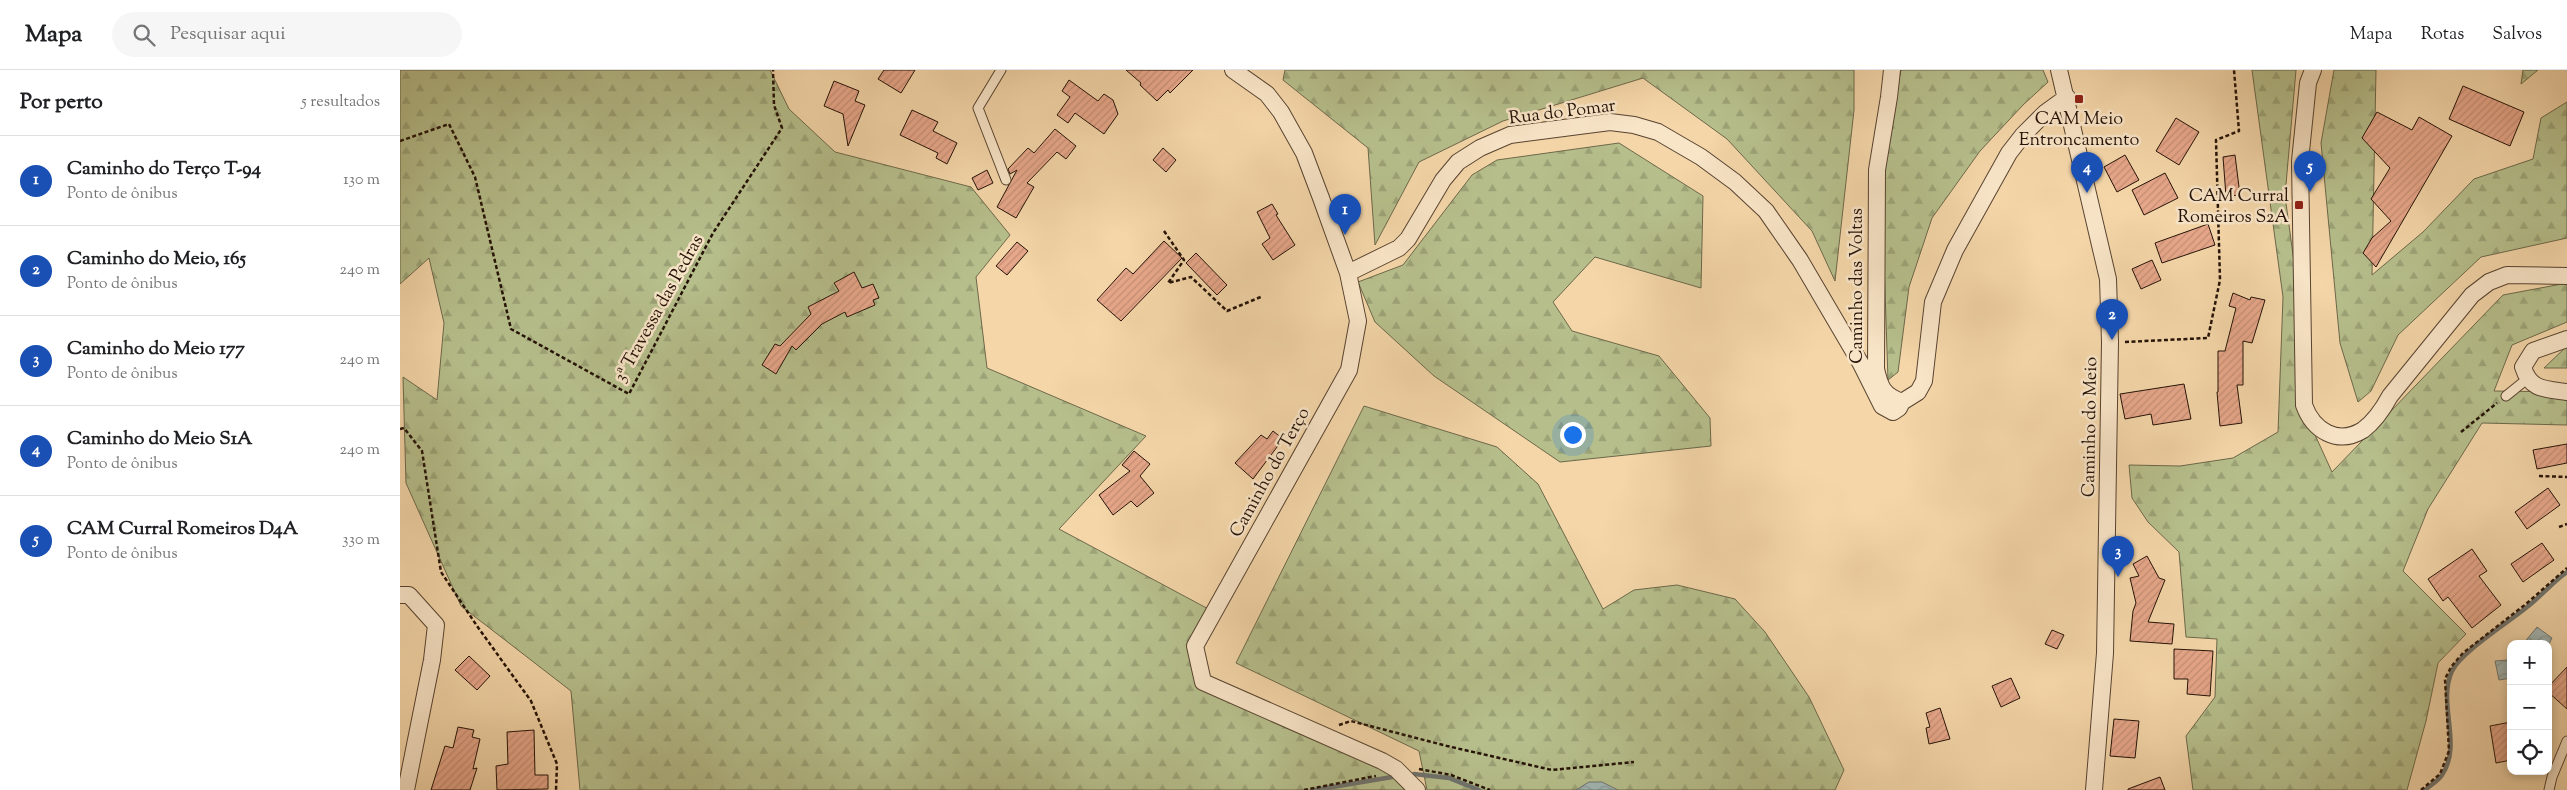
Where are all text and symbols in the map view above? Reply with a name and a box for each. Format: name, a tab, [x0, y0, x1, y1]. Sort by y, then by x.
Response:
search box	[112, 12, 462, 57]
text: Mapa	[25, 18, 82, 52]
icon: search	[130, 21, 158, 49]
text: Pesquisar aqui	[170, 21, 286, 48]
text: Mapa	[2350, 22, 2393, 48]
text: Rotas	[2421, 22, 2464, 48]
text: Salvos	[2492, 22, 2542, 48]
text: Por perto	[20, 88, 103, 118]
text: 5 resultados	[301, 91, 380, 114]
marker: CAM Meio Entroncamento	[2073, 93, 2085, 105]
street label: Rua do Pomar	[1507, 94, 1617, 132]
place label: CAM Meio Entroncamento	[2019, 107, 2139, 154]
pin: 5	[2294, 151, 2326, 192]
pin: 4	[2071, 152, 2103, 193]
text: Caminho do Terço T-94	[67, 156, 261, 183]
text: 1	[33, 169, 39, 192]
text: 130 m	[343, 169, 380, 192]
text: Ponto de ônibus	[67, 183, 178, 206]
place label: CAM Curral Romeiros S2A	[2178, 184, 2289, 231]
pin: 1	[1329, 194, 1361, 235]
marker: CAM Curral Romeiros S2A	[2293, 199, 2305, 211]
street label: Caminho das Voltas	[1845, 208, 1871, 364]
street label: 3ª Travessa das Pedras	[608, 230, 711, 387]
text: Caminho do Meio, 165	[67, 246, 246, 273]
text: 2	[32, 259, 40, 282]
text: 240 m	[339, 259, 380, 282]
text: Ponto de ônibus	[67, 273, 178, 296]
pin: 2	[2096, 299, 2128, 340]
text: Caminho do Meio 177	[67, 336, 245, 363]
text: 3	[33, 349, 39, 372]
text: 240 m	[339, 349, 380, 372]
street label: Caminho do Meio	[2077, 356, 2105, 497]
text: Ponto de ônibus	[67, 363, 178, 386]
street label: Caminho do Terço	[1224, 403, 1317, 543]
your location	[1560, 422, 1586, 448]
text: Caminho do Meio S1A	[67, 426, 253, 453]
text: 4	[32, 439, 40, 462]
text: 240 m	[339, 439, 380, 462]
text: Ponto de ônibus	[67, 453, 178, 476]
text: CAM Curral Romeiros D4A	[67, 516, 298, 543]
text: 5	[33, 529, 39, 552]
text: 330 m	[342, 529, 380, 552]
pin: 3	[2102, 536, 2134, 577]
text: Ponto de ônibus	[67, 543, 178, 566]
map controls	[2507, 640, 2552, 775]
button: +	[2507, 640, 2552, 685]
button: −	[2507, 685, 2552, 730]
button: locate	[2507, 730, 2552, 775]

